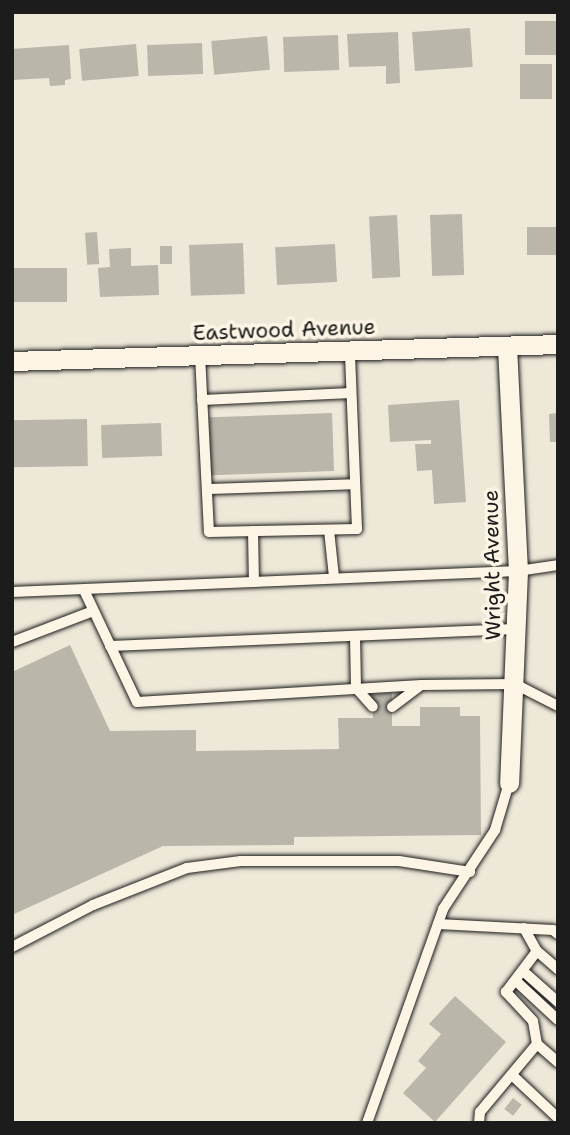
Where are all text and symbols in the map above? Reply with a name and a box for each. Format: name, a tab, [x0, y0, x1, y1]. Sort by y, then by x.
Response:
street label: Eastwood Avenue	[192, 314, 376, 346]
street label: Wright Avenue	[478, 490, 506, 640]

